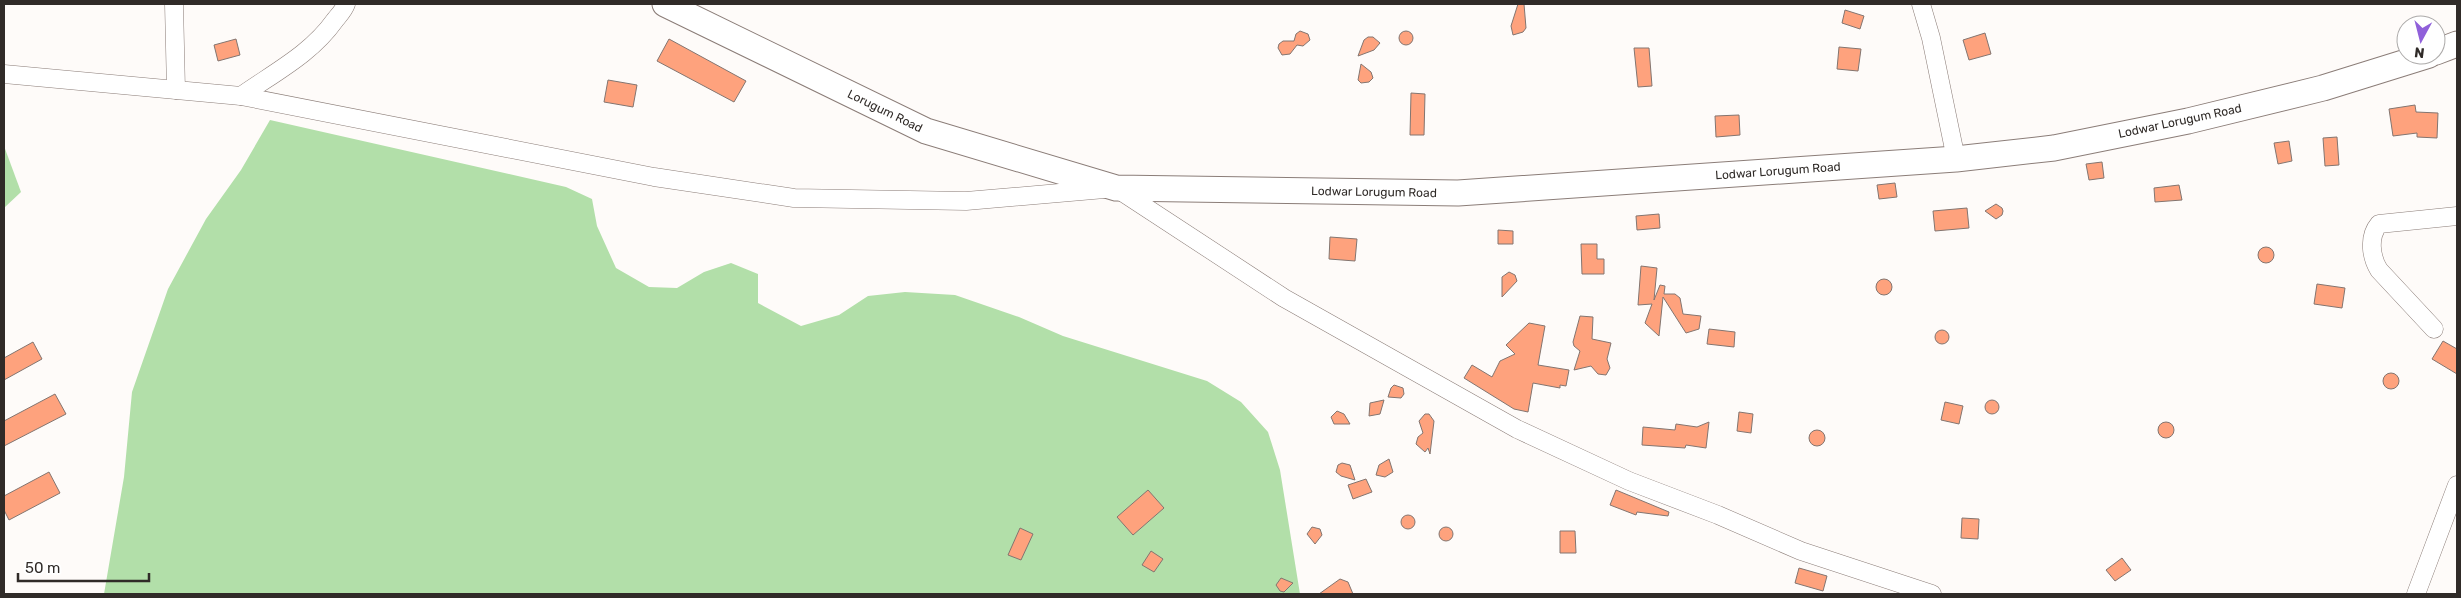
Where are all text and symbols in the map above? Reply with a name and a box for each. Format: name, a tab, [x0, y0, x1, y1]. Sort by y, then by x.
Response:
north arrow	[2396, 15, 2446, 65]
text: N	[2413, 43, 2426, 61]
street label: Lorugum Road	[845, 87, 925, 135]
street label: Lodwar Lorugum Road	[2117, 101, 2243, 141]
street label: Lodwar Lorugum Road	[1715, 160, 1841, 182]
street label: Lodwar Lorugum Road	[1311, 184, 1437, 200]
scale bar	[18, 550, 149, 582]
text: 50 m	[25, 559, 60, 577]

